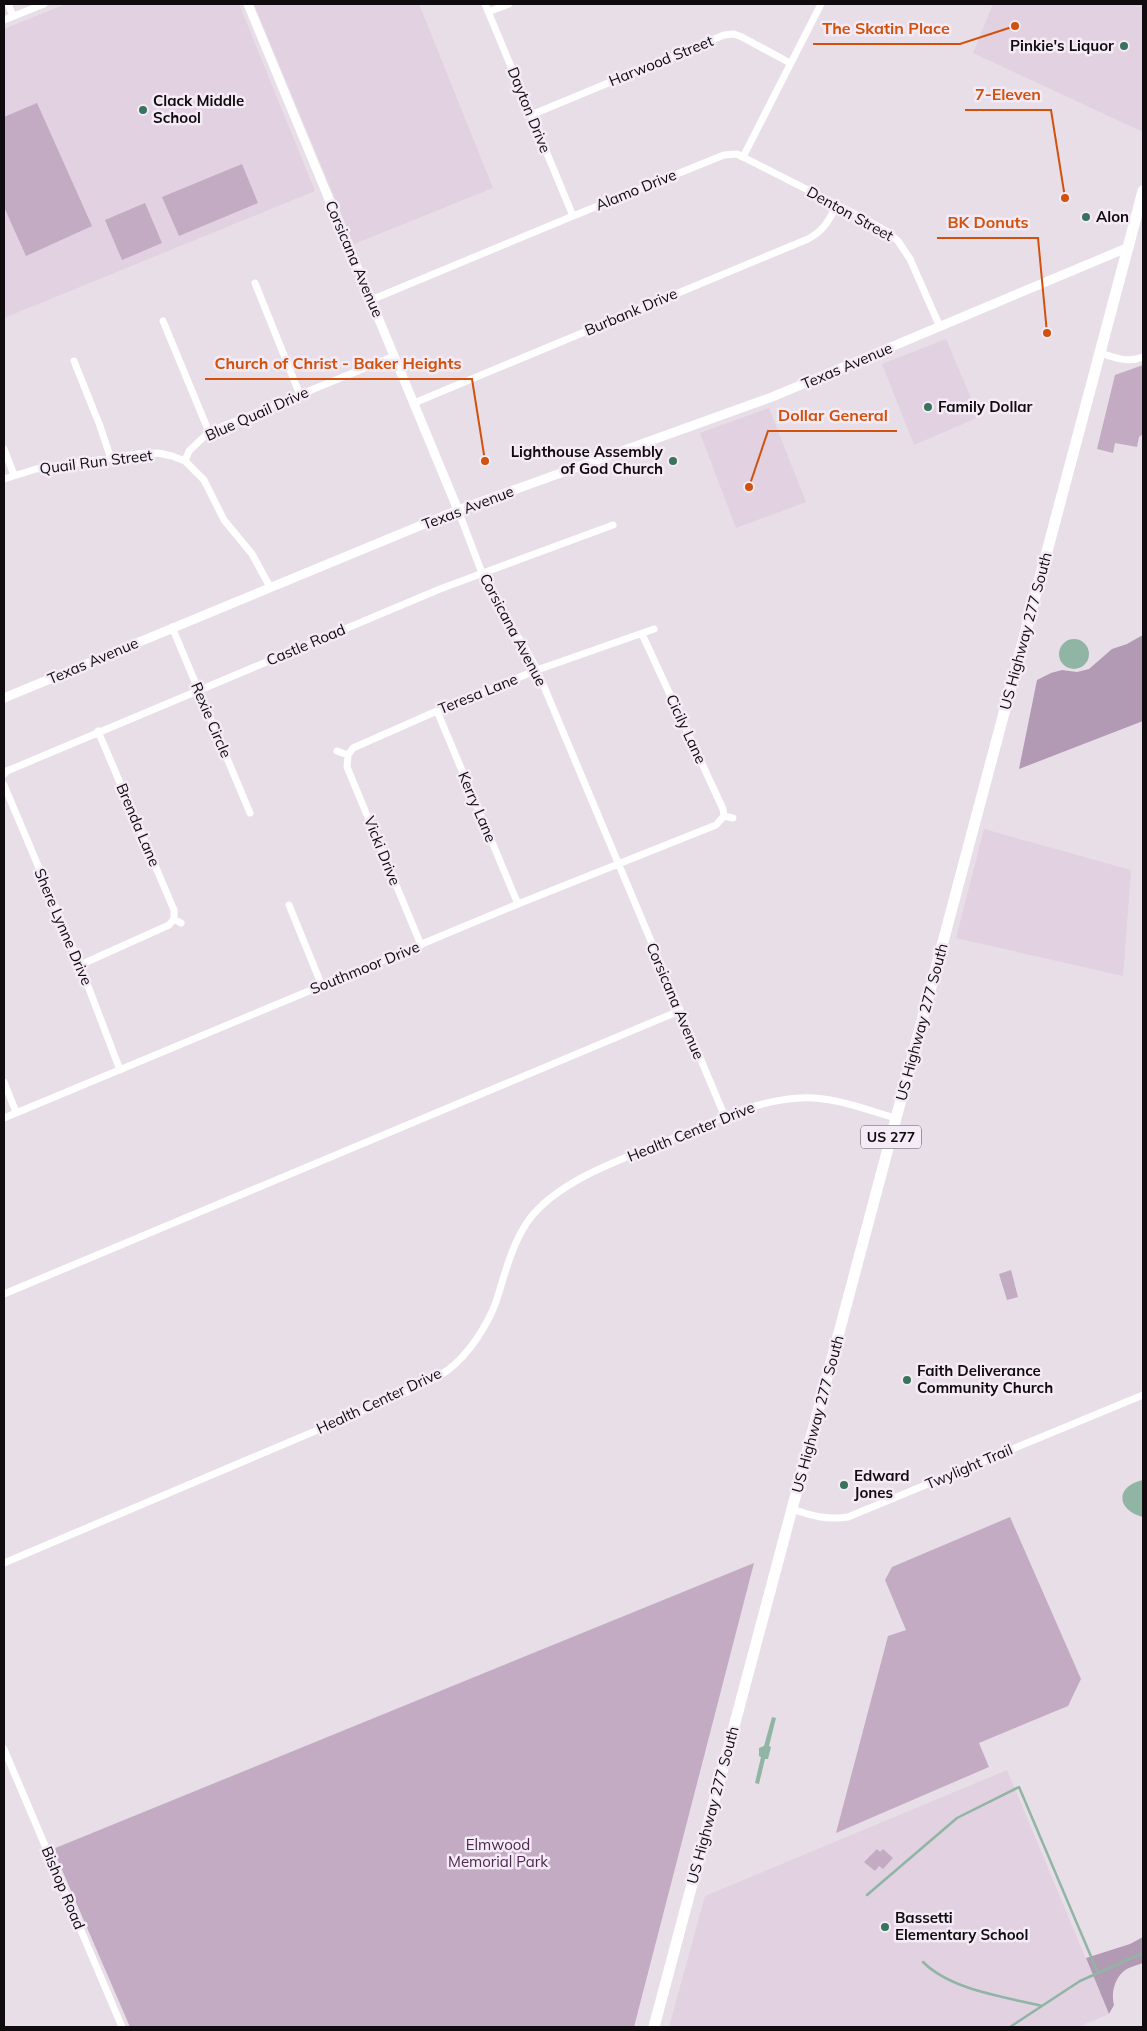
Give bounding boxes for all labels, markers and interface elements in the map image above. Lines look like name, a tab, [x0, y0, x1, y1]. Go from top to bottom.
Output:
callout: The Skatin Place	[813, 13, 960, 44]
text: The Skatin Place	[822, 18, 950, 38]
street label: Harwood Street	[606, 31, 716, 90]
place label: Pinkie's Liquor	[1010, 36, 1114, 55]
marker: Pinkie's Liquor	[1118, 40, 1130, 52]
street label: Dayton Drive	[504, 64, 555, 156]
callout: 7-Eleven	[965, 79, 1051, 110]
text: 7-Eleven	[975, 84, 1041, 104]
place label: Clack Middle School	[153, 91, 244, 127]
marker: Clack Middle School	[137, 104, 149, 116]
street label: Alamo Drive	[593, 165, 679, 214]
street label: Denton Street	[804, 182, 897, 245]
street label: Corsicana Avenue	[321, 198, 388, 320]
callout: BK Donuts	[937, 207, 1038, 238]
place label: Alon	[1096, 207, 1129, 226]
marker: Alon	[1080, 211, 1092, 223]
text: BK Donuts	[947, 212, 1029, 232]
street label: Burbank Drive	[582, 283, 680, 340]
street label: Texas Avenue	[799, 338, 895, 393]
callout: Church of Christ - Baker Heights	[205, 348, 472, 379]
text: Church of Christ - Baker Heights	[215, 353, 462, 373]
street label: Blue Quail Drive	[202, 382, 311, 445]
place label: Family Dollar	[938, 397, 1033, 416]
callout: Dollar General	[768, 400, 897, 431]
marker: Family Dollar	[922, 401, 934, 413]
text: Dollar General	[778, 405, 888, 425]
place label: Lighthouse Assembly of God Church	[511, 442, 664, 478]
street label: Quail Run Street	[38, 445, 153, 478]
marker: Lighthouse Assembly of God Church	[667, 455, 679, 467]
street label: Texas Avenue	[419, 481, 516, 534]
street label: US Highway 277 South	[995, 550, 1056, 712]
street label: Corsicana Avenue	[476, 570, 551, 689]
street label: Castle Road	[263, 619, 348, 670]
street label: Texas Avenue	[45, 633, 141, 688]
street label: Teresa Lane	[435, 669, 520, 718]
street label: Rexie Circle	[187, 679, 236, 760]
street label: Cicily Lane	[662, 691, 711, 767]
street label: Kerry Lane	[454, 769, 501, 845]
street label: Brenda Lane	[112, 780, 165, 869]
street label: Vicki Drive	[360, 813, 405, 888]
street label: Shere Lynne Drive	[30, 866, 97, 988]
street label: Southmoor Drive	[307, 937, 422, 998]
street label: Corsicana Avenue	[642, 940, 709, 1062]
street label: US Highway 277 South	[891, 941, 952, 1103]
street label: Health Center Drive	[624, 1097, 757, 1166]
road number: US 277	[861, 1126, 921, 1148]
street label: US Highway 277 South	[787, 1333, 848, 1495]
place label: Faith Deliverance Community Church	[917, 1361, 1053, 1397]
street label: Health Center Drive	[313, 1363, 444, 1438]
marker: Faith Deliverance Community Church	[901, 1374, 913, 1386]
street label: Twylight Trail	[922, 1440, 1015, 1493]
place label: Edward Jones	[854, 1466, 910, 1502]
marker: Edward Jones	[838, 1479, 850, 1491]
street label: US Highway 277 South	[682, 1724, 743, 1886]
park label: Elmwood Memorial Park	[448, 1835, 548, 1871]
street label: Bishop Road	[37, 1843, 89, 1932]
place label: Bassetti Elementary School	[895, 1908, 1028, 1944]
marker: Bassetti Elementary School	[879, 1921, 891, 1933]

